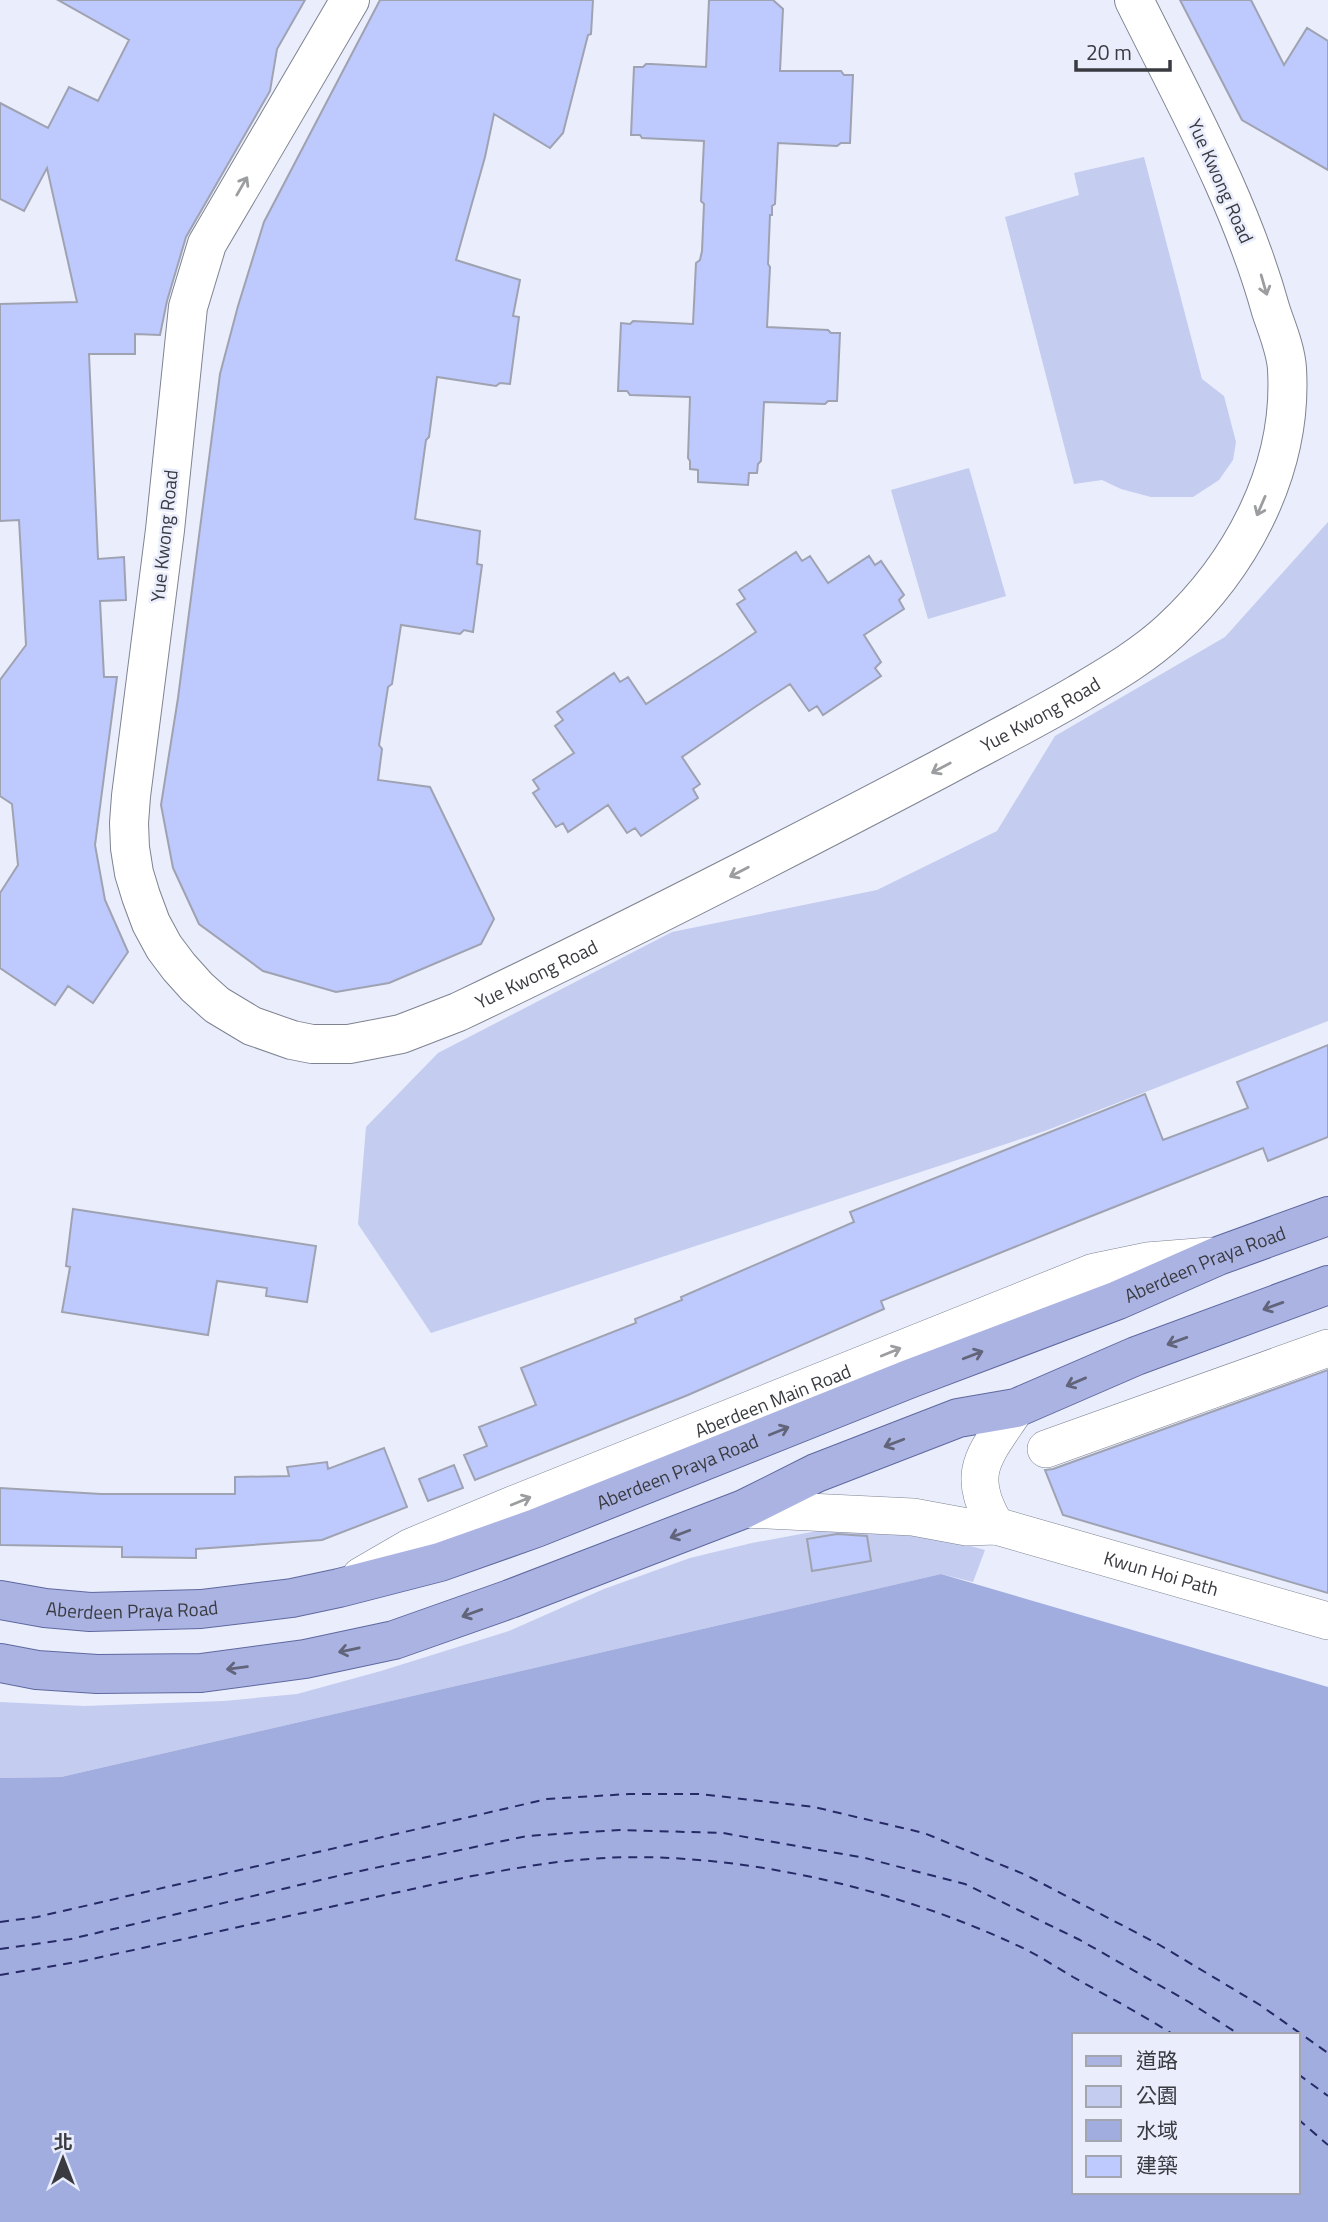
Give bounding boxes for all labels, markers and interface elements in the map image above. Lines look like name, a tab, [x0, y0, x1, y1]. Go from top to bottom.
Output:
scale bar	[1076, 28, 1170, 72]
text: 20 m	[1086, 36, 1132, 68]
street label: Yue Kwong Road	[1181, 114, 1262, 247]
one-way arrow	[235, 176, 249, 196]
one-way arrow	[1258, 273, 1271, 295]
street label: Yue Kwong Road	[142, 468, 185, 604]
one-way arrow	[1254, 494, 1267, 516]
street label: Yue Kwong Road	[975, 669, 1106, 759]
one-way arrow	[931, 761, 952, 775]
one-way arrow	[729, 866, 750, 880]
street label: Yue Kwong Road	[470, 932, 602, 1016]
street label: Aberdeen Praya Road	[1119, 1218, 1289, 1310]
one-way arrow	[1262, 1301, 1284, 1313]
one-way arrow	[1166, 1336, 1188, 1348]
one-way arrow	[880, 1345, 902, 1358]
one-way arrow	[961, 1348, 983, 1360]
street label: Aberdeen Main Road	[690, 1356, 855, 1445]
one-way arrow	[1066, 1376, 1087, 1389]
one-way arrow	[767, 1424, 789, 1437]
street label: Aberdeen Praya Road	[592, 1426, 762, 1516]
one-way arrow	[884, 1437, 906, 1450]
one-way arrow	[510, 1494, 531, 1507]
one-way arrow	[670, 1529, 692, 1541]
street label: Kwun Hoi Path	[1101, 1543, 1222, 1603]
street label: Aberdeen Praya Road	[45, 1592, 220, 1626]
one-way arrow	[462, 1608, 484, 1620]
one-way arrow	[338, 1643, 361, 1657]
one-way arrow	[227, 1661, 249, 1674]
legend	[1072, 2033, 1300, 2194]
text: 道路	[1136, 2044, 1178, 2076]
text: 公園	[1136, 2079, 1178, 2111]
text: 水域	[1136, 2114, 1178, 2146]
north arrow	[28, 2124, 98, 2194]
text: 北	[53, 2127, 73, 2156]
text: 建築	[1136, 2149, 1178, 2181]

